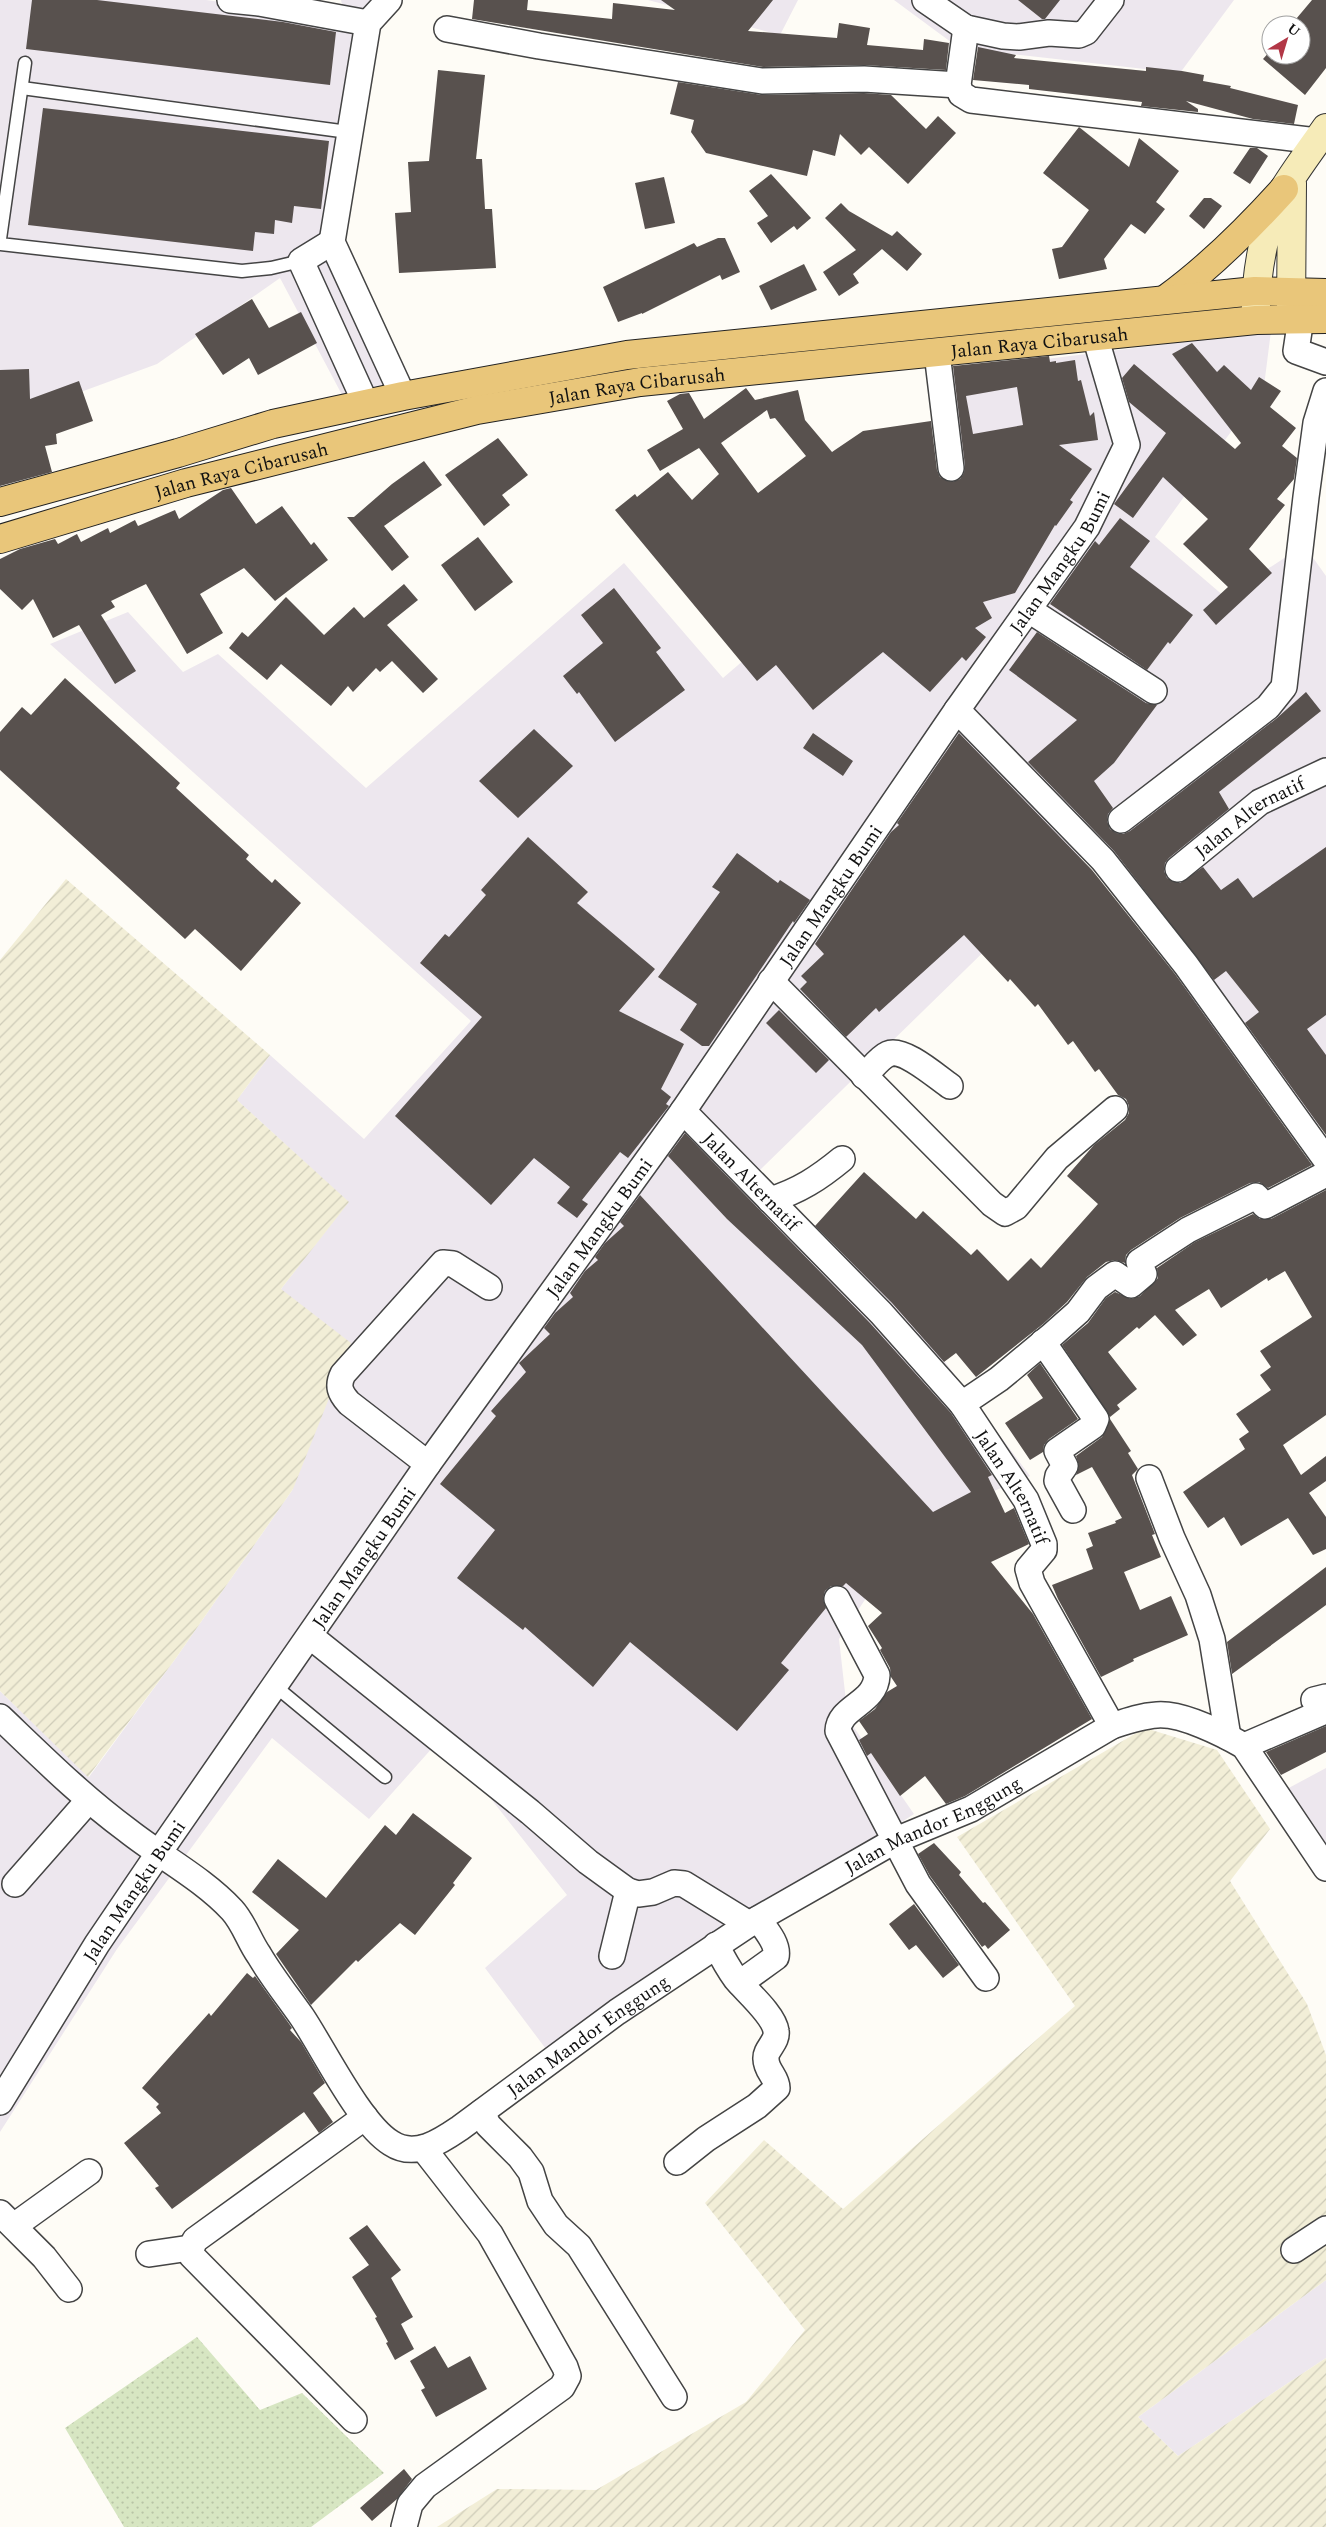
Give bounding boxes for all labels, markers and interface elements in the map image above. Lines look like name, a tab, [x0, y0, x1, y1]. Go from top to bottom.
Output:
north arrow	[1261, 15, 1311, 65]
text: U	[1283, 18, 1305, 42]
street label: Jalan Raya Cibarusah	[949, 320, 1130, 367]
street label: Jalan Raya Cibarusah	[546, 360, 727, 413]
street label: Jalan Raya Cibarusah	[151, 435, 331, 508]
street label: Jalan Mangku Bumi	[1003, 486, 1119, 640]
street label: Jalan Alternatif	[1189, 769, 1311, 866]
street label: Jalan Mangku Bumi	[773, 819, 891, 973]
street label: Jalan Alternatif	[695, 1126, 807, 1239]
street label: Jalan Mangku Bumi	[539, 1152, 660, 1305]
street label: Jalan Alternatif	[967, 1424, 1056, 1551]
street label: Jalan Mangku Bumi	[305, 1481, 424, 1635]
street label: Jalan Mandor Enggung	[840, 1770, 1027, 1882]
street label: Jalan Mangku Bumi	[76, 1814, 193, 1968]
street label: Jalan Mandor Enggung	[501, 1968, 676, 2105]

